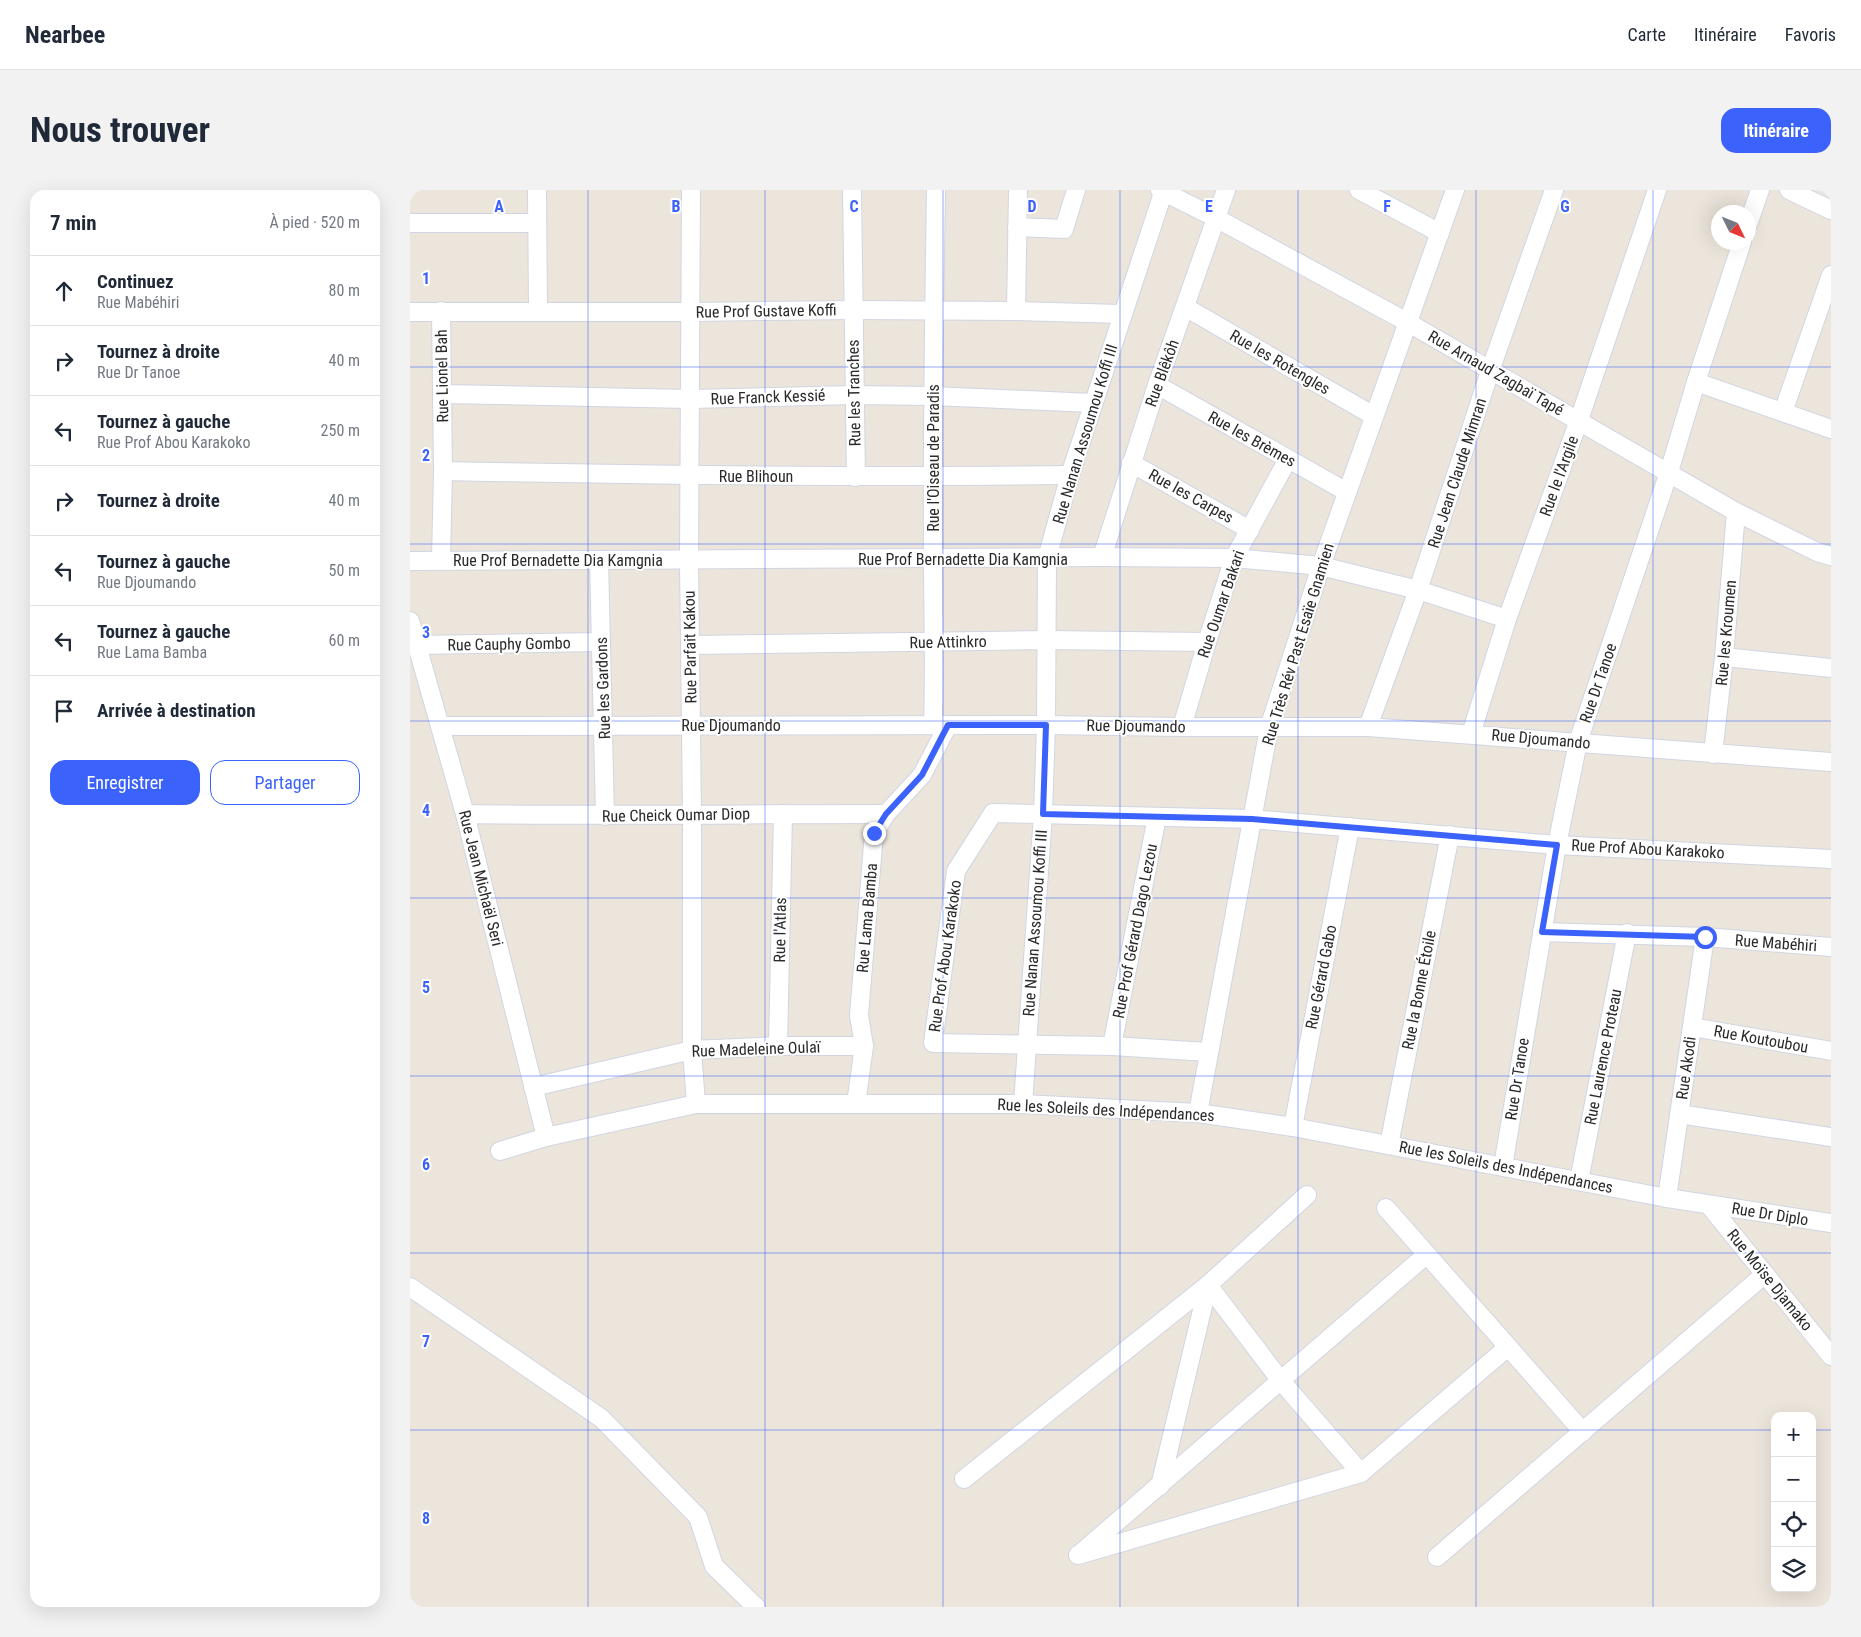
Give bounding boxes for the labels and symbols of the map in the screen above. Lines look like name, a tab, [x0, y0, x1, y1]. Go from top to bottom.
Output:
text: A	[494, 197, 504, 216]
text: B	[672, 197, 681, 216]
text: C	[849, 197, 859, 216]
text: D	[1027, 197, 1037, 216]
text: E	[1205, 197, 1213, 216]
text: F	[1383, 197, 1391, 216]
text: G	[1560, 197, 1570, 216]
north arrow	[1711, 205, 1756, 250]
text: 1	[422, 269, 430, 288]
street label: Rue Prof Gustave Koffi	[695, 300, 837, 322]
street label: Rue les Rotengles	[1227, 326, 1333, 398]
street label: Rue Arnaud Zagbaï Tapé	[1425, 326, 1567, 420]
street label: Rue Lionel Bah	[432, 329, 452, 423]
street label: Rue Blêkôh	[1141, 337, 1183, 409]
street label: Rue les Tranches	[844, 339, 864, 447]
street label: Rue Nanan Assoumou Koffi III	[1049, 342, 1121, 526]
street label: Rue l'Oiseau de Paradis	[924, 384, 943, 532]
street label: Rue Franck Kessié	[710, 386, 826, 408]
street label: Rue Jean Claude Mimran	[1424, 396, 1490, 550]
street label: Rue les Brèmes	[1205, 407, 1299, 471]
street label: Rue le l'Argile	[1536, 433, 1582, 519]
text: 2	[422, 446, 430, 465]
street label: Rue les Carpes	[1145, 465, 1237, 527]
street label: Rue Blihoun	[719, 467, 793, 486]
street label: Rue Très Rév Past Esaïe Gnamien	[1258, 541, 1338, 747]
street label: Rue Oumar Bakari	[1194, 548, 1248, 660]
street label: Rue Prof Bernadette Dia Kamgnia	[858, 550, 1068, 569]
street label: Rue Prof Bernadette Dia Kamgnia	[453, 551, 663, 570]
street label: Rue les Kroumen	[1712, 579, 1740, 687]
street label: Rue Parfait Kakou	[680, 590, 700, 704]
text: 3	[422, 623, 430, 642]
street label: Rue Attinkro	[909, 632, 987, 652]
street label: Rue Cauphy Gombo	[447, 633, 571, 655]
street label: Rue les Gardons	[592, 636, 614, 740]
street label: Rue Dr Tanoe	[1575, 641, 1621, 725]
street label: Rue Djoumando	[681, 716, 781, 735]
street label: Rue Djoumando	[1086, 716, 1186, 736]
street label: Rue Djoumando	[1491, 725, 1591, 753]
text: 4	[422, 801, 430, 820]
street label: Rue Cheick Oumar Diop	[602, 804, 750, 826]
street label: Rue Jean Michaël Seri	[455, 808, 507, 948]
route end	[863, 822, 886, 845]
street label: Rue Nanan Assoumou Koffi III	[1019, 829, 1051, 1017]
street label: Rue Prof Abou Karakoko	[1571, 835, 1725, 863]
street label: Rue Prof Gérard Dago Lezou	[1109, 842, 1161, 1020]
street label: Rue Lama Bamba	[853, 862, 881, 974]
street label: Rue Prof Abou Karakoko	[925, 879, 965, 1033]
street label: Rue l'Atlas	[770, 897, 790, 963]
street label: Rue Gérard Gabo	[1302, 923, 1340, 1031]
route start	[1694, 926, 1717, 949]
street label: Rue la Bonne Étoile	[1398, 929, 1440, 1051]
street label: Rue Mabéhiri	[1734, 931, 1818, 955]
text: 5	[422, 978, 430, 997]
street label: Rue Laurence Proteau	[1580, 987, 1626, 1127]
street label: Rue Koutoubou	[1712, 1021, 1810, 1057]
street label: Rue Akodi	[1672, 1035, 1700, 1101]
street label: Rue Dr Tanoe	[1501, 1036, 1533, 1122]
street label: Rue Madeleine Oulaï	[691, 1037, 822, 1061]
street label: Rue les Soleils des Indépendances	[997, 1095, 1215, 1125]
street label: Rue les Soleils des Indépendances	[1397, 1137, 1615, 1197]
text: 6	[422, 1155, 430, 1174]
street label: Rue Dr Diplo	[1730, 1199, 1810, 1229]
street label: Rue Moïse Djamako	[1723, 1225, 1817, 1335]
text: 7	[422, 1332, 430, 1351]
text: 8	[422, 1509, 430, 1528]

